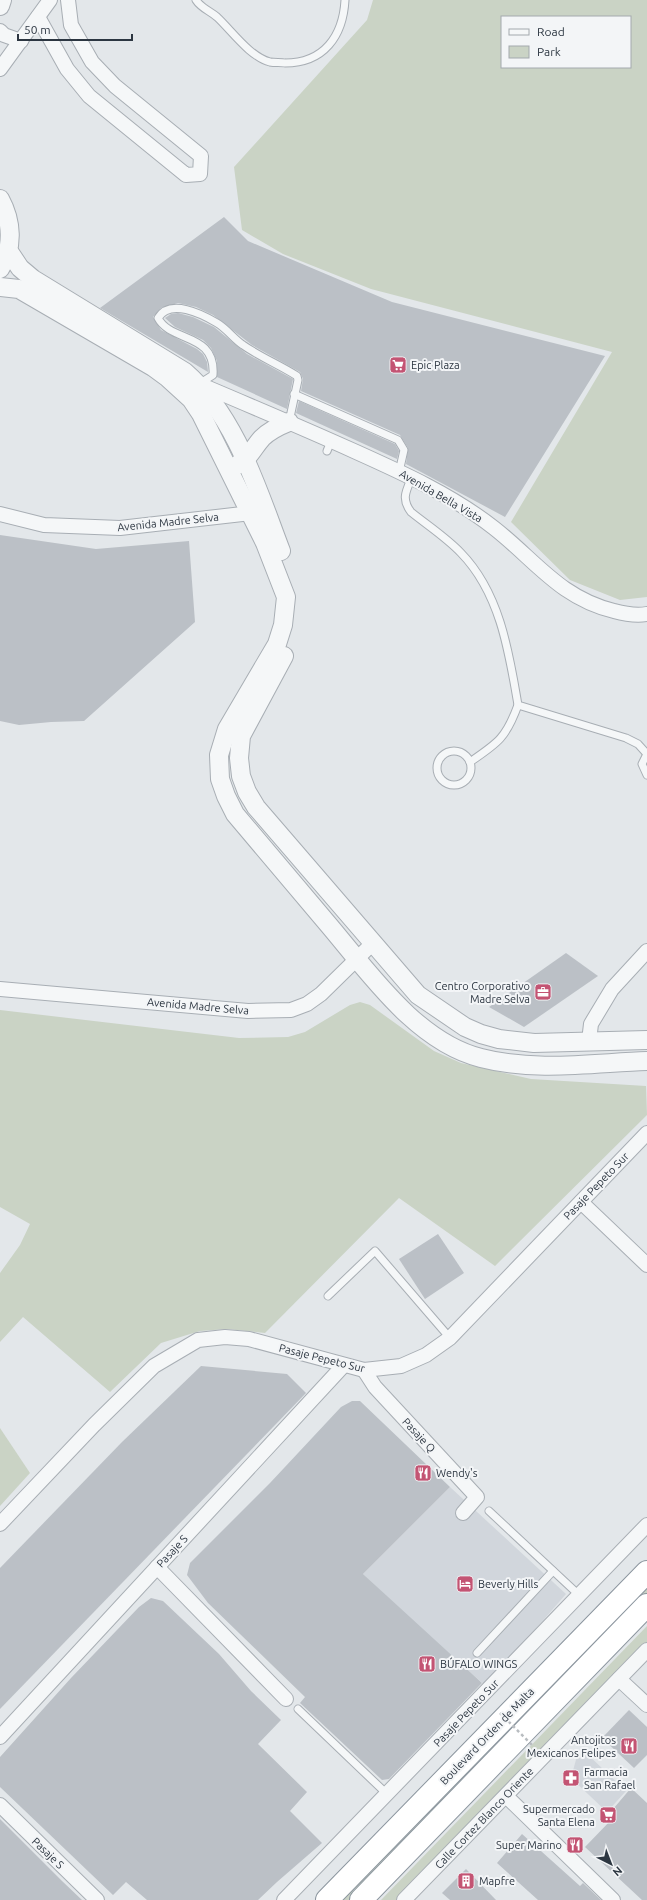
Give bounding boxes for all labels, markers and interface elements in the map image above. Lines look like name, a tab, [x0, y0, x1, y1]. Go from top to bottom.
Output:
scale bar	[18, 16, 132, 42]
legend	[501, 16, 631, 68]
text: 50 m	[24, 23, 51, 36]
text: Road	[537, 25, 565, 38]
text: Park	[537, 45, 561, 58]
supermarket icon: Epic Plaza	[388, 355, 408, 375]
place label: Epic Plaza	[411, 359, 460, 371]
street label: Avenida Bella Vista	[397, 467, 485, 525]
street label: Avenida Madre Selva	[117, 511, 219, 533]
place label: Centro Corporativo Madre Selva	[435, 980, 530, 1005]
office icon: Centro Corporativo Madre Selva	[533, 982, 553, 1002]
street label: Avenida Madre Selva	[147, 996, 249, 1016]
street label: Pasaje Pepeto Sur	[561, 1150, 632, 1222]
street label: Pasaje Pepeto Sur	[278, 1342, 367, 1375]
street label: Pasaje Q	[400, 1415, 438, 1455]
restaurant icon: Wendy's	[413, 1463, 433, 1483]
place label: Wendy's	[436, 1467, 478, 1479]
street label: Pasaje S	[154, 1532, 190, 1570]
hotel icon: Beverly Hills	[455, 1574, 475, 1594]
place label: Beverly Hills	[478, 1578, 538, 1590]
restaurant icon: BÚFALO WINGS	[417, 1654, 437, 1674]
place label: BÚFALO WINGS	[440, 1657, 517, 1670]
street label: Pasaje Pepeto Sur	[431, 1677, 502, 1749]
street label: Boulevard Orden de Malta	[438, 1685, 536, 1787]
place label: Antojitos Mexicanos Felipes	[527, 1734, 616, 1759]
restaurant icon: Antojitos Mexicanos Felipes	[619, 1736, 639, 1756]
street label: Calle Cortez Blanco Oriente	[432, 1765, 536, 1871]
place label: Farmacia San Rafael	[584, 1766, 636, 1791]
pharmacy icon: Farmacia San Rafael	[561, 1768, 581, 1788]
place label: Supermercado Santa Elena	[523, 1803, 595, 1828]
supermarket icon: Supermercado Santa Elena	[598, 1805, 618, 1825]
street label: Pasaje S	[30, 1835, 67, 1871]
restaurant icon: Super Marino	[565, 1835, 585, 1855]
place label: Super Marino	[496, 1839, 562, 1851]
north arrow	[591, 1844, 631, 1884]
text: N	[611, 1864, 625, 1879]
building icon: Mapfre	[456, 1871, 476, 1891]
place label: Mapfre	[479, 1875, 515, 1887]

